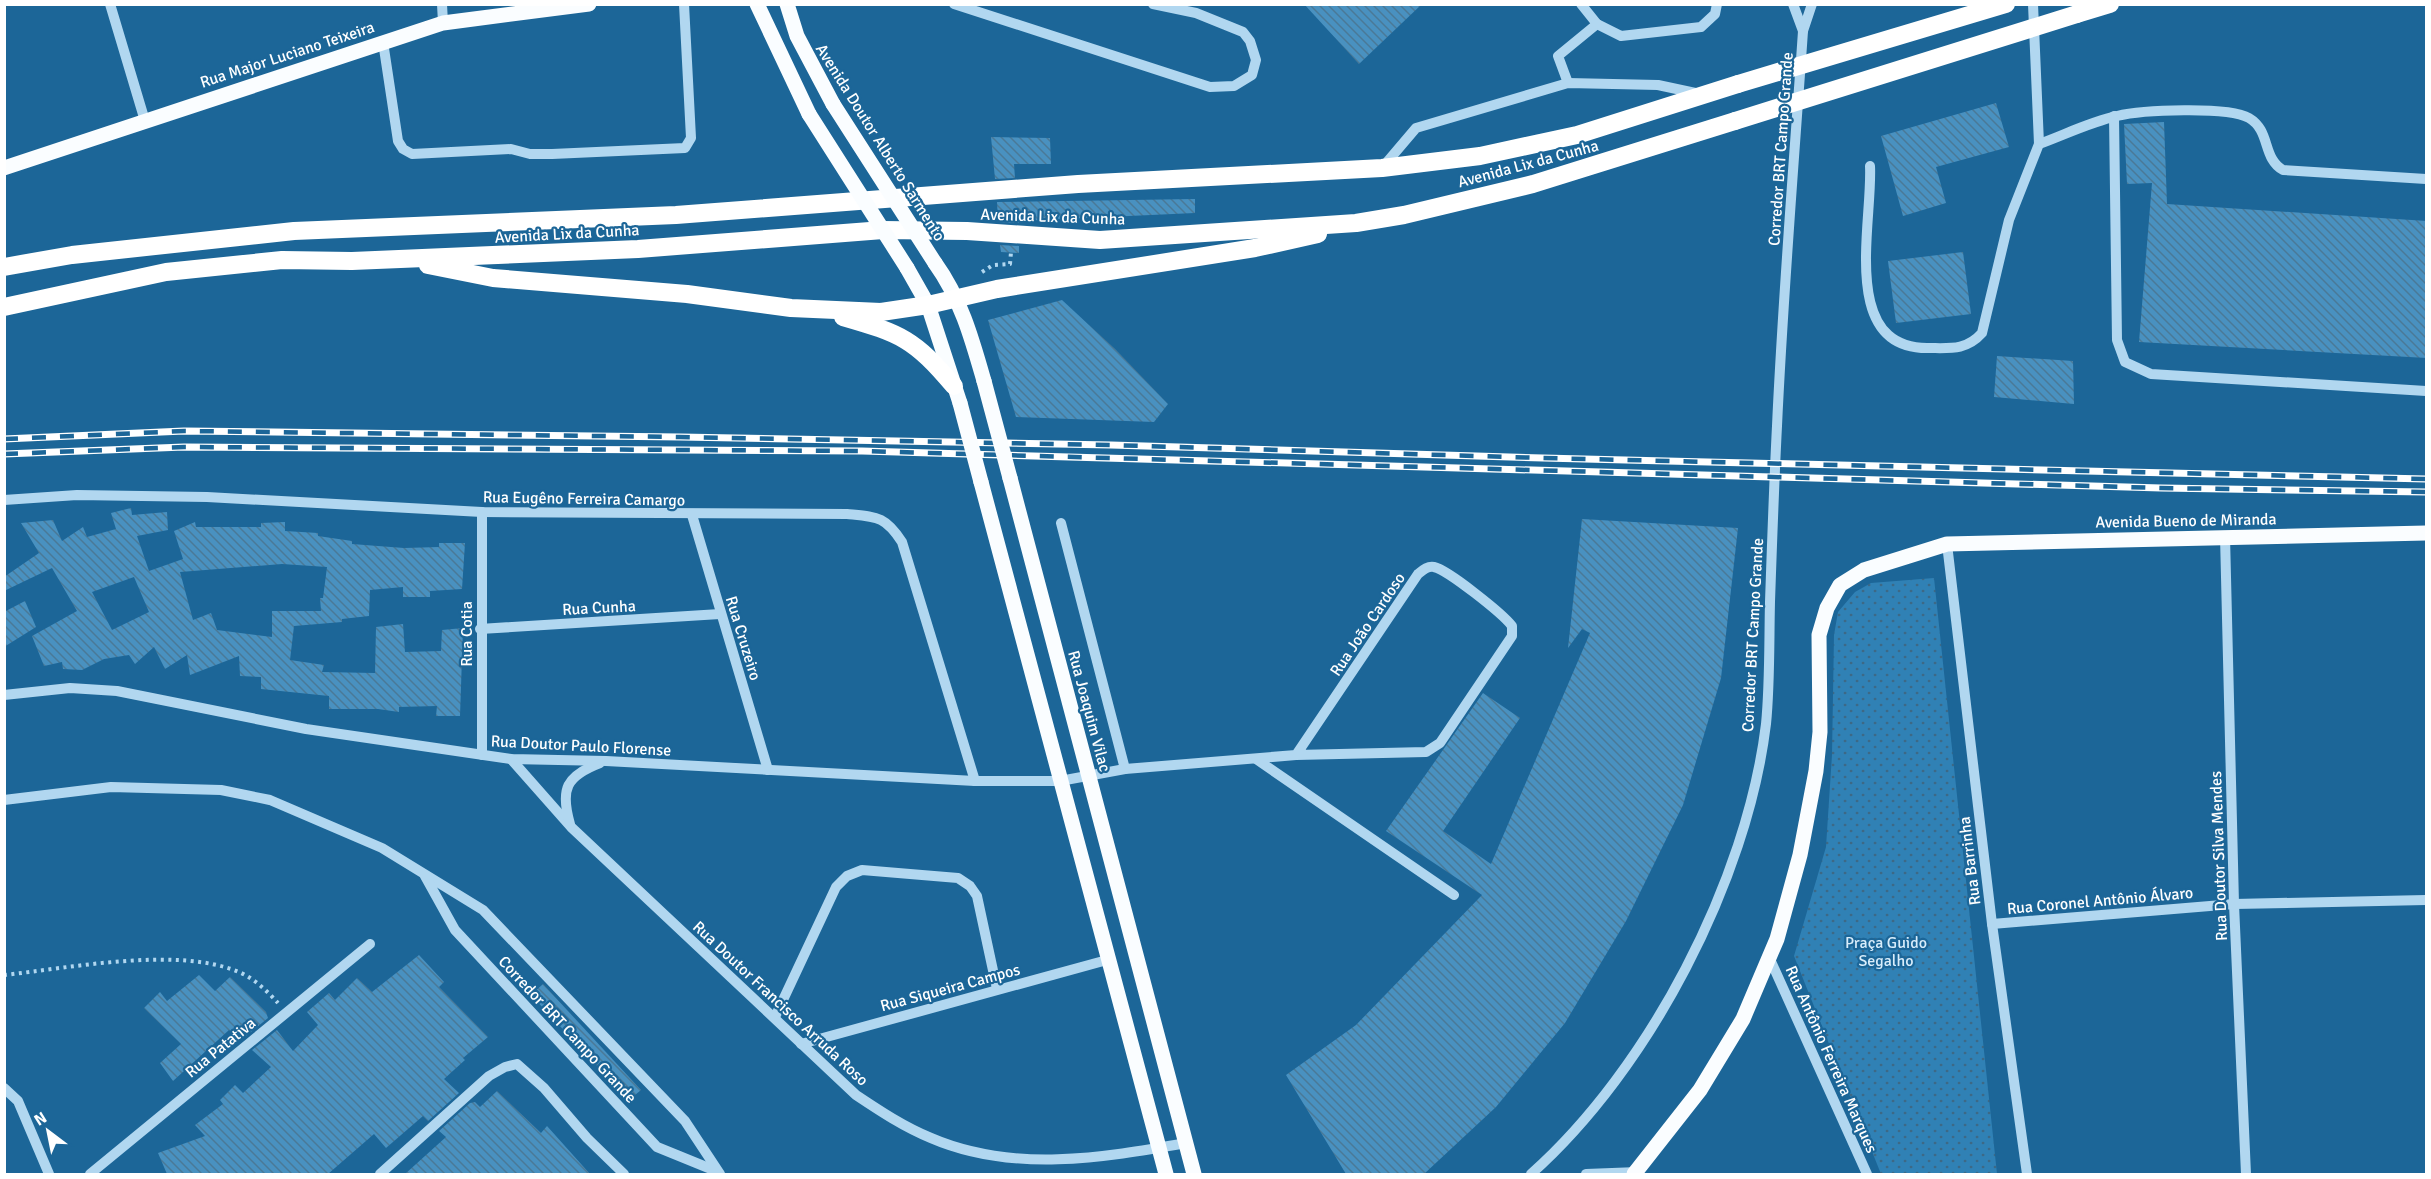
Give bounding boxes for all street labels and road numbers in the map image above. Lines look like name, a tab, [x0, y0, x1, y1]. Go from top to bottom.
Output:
street label: Rua Major Luciano Teixeira	[198, 17, 377, 93]
street label: Avenida Doutor Alberto Sarmento	[811, 40, 949, 245]
street label: Corredor BRT Campo Grande	[1764, 52, 1798, 247]
street label: Avenida Lix da Cunha	[1456, 136, 1601, 192]
street label: Avenida Lix da Cunha	[980, 204, 1126, 230]
street label: Avenida Lix da Cunha	[494, 220, 640, 248]
street label: Rua Eugêno Ferreira Camargo	[483, 487, 685, 511]
street label: Avenida Bueno de Miranda	[2095, 509, 2277, 533]
street label: Corredor BRT Campo Grande	[1738, 538, 1768, 733]
street label: Rua João Cardoso	[1326, 569, 1410, 680]
street label: Rua Cruzeiro	[721, 594, 765, 683]
street label: Rua Cunha	[562, 596, 636, 620]
street label: Rua Cotia	[457, 601, 477, 667]
street label: Rua Joaquim Vilac	[1063, 648, 1115, 774]
street label: Rua Doutor Paulo Florense	[490, 731, 672, 761]
street label: Rua Doutor Silva Mendes	[2206, 771, 2232, 941]
street label: Rua Barrinha	[1955, 815, 1985, 906]
street label: Rua Coronel Antônio Álvaro	[2006, 883, 2194, 919]
street label: Rua Doutor Francisco Arruda Roso	[688, 917, 872, 1090]
street label: Corredor BRT Campo Grande	[494, 952, 641, 1108]
street label: Rua Siqueira Campos	[878, 960, 1022, 1016]
street label: Rua Antônio Ferreira Marques	[1781, 963, 1881, 1156]
street label: Rua Patativa	[181, 1013, 260, 1082]

